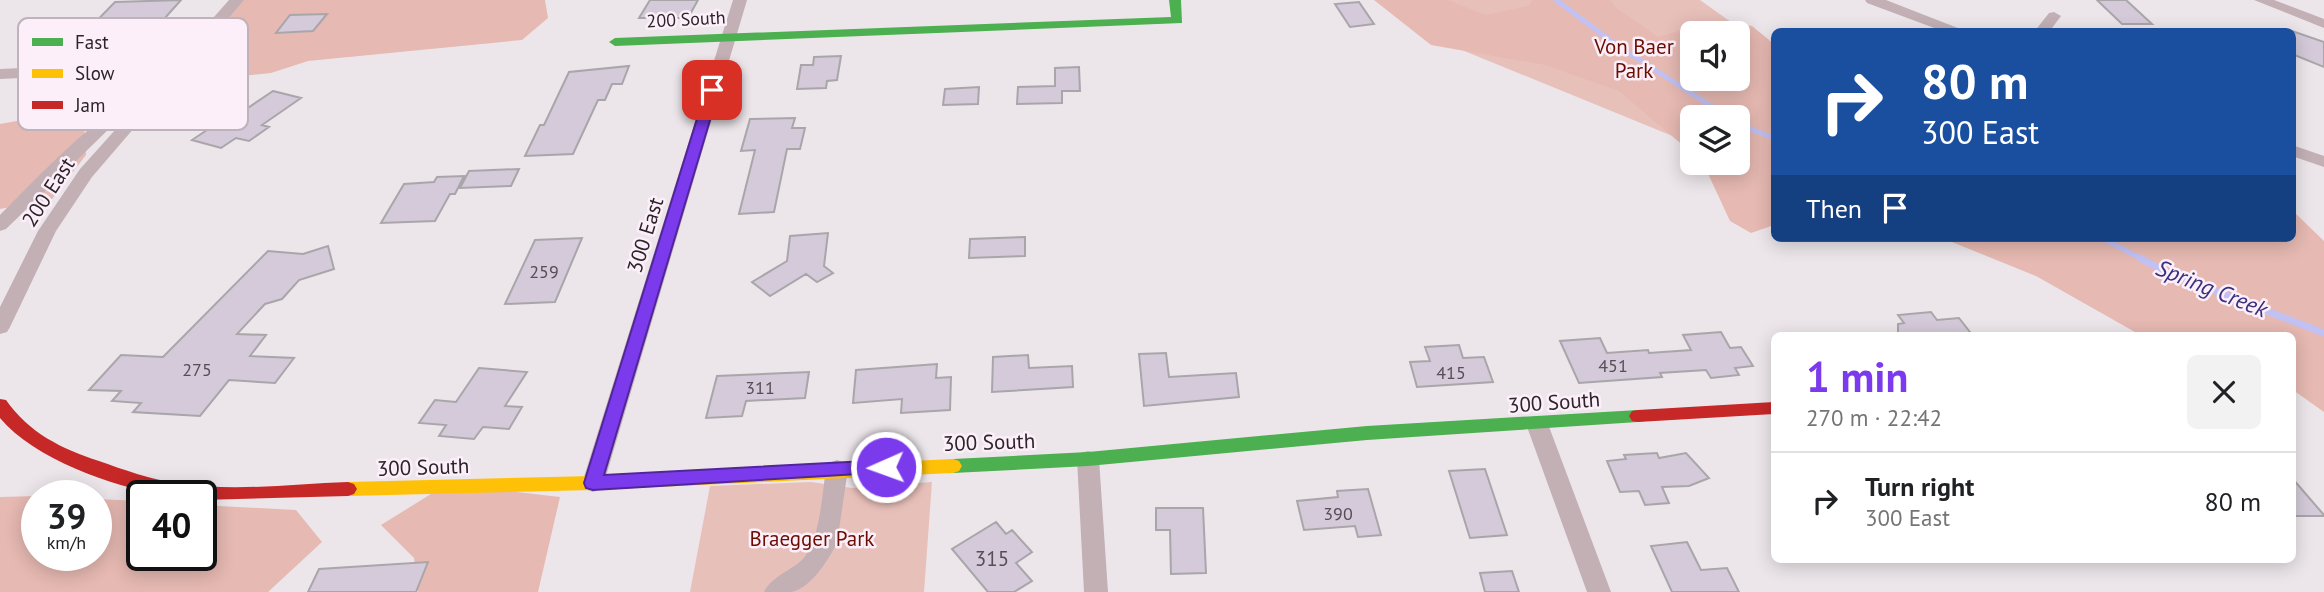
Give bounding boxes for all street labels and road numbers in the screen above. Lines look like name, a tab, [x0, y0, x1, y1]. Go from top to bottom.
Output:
street label: 200 South	[646, 5, 726, 33]
street label: 200 East	[16, 152, 80, 232]
street label: 300 East	[621, 194, 669, 276]
street label: 300 South	[1507, 385, 1601, 419]
street label: 300 South	[942, 427, 1036, 457]
street label: 300 South	[376, 452, 470, 482]

